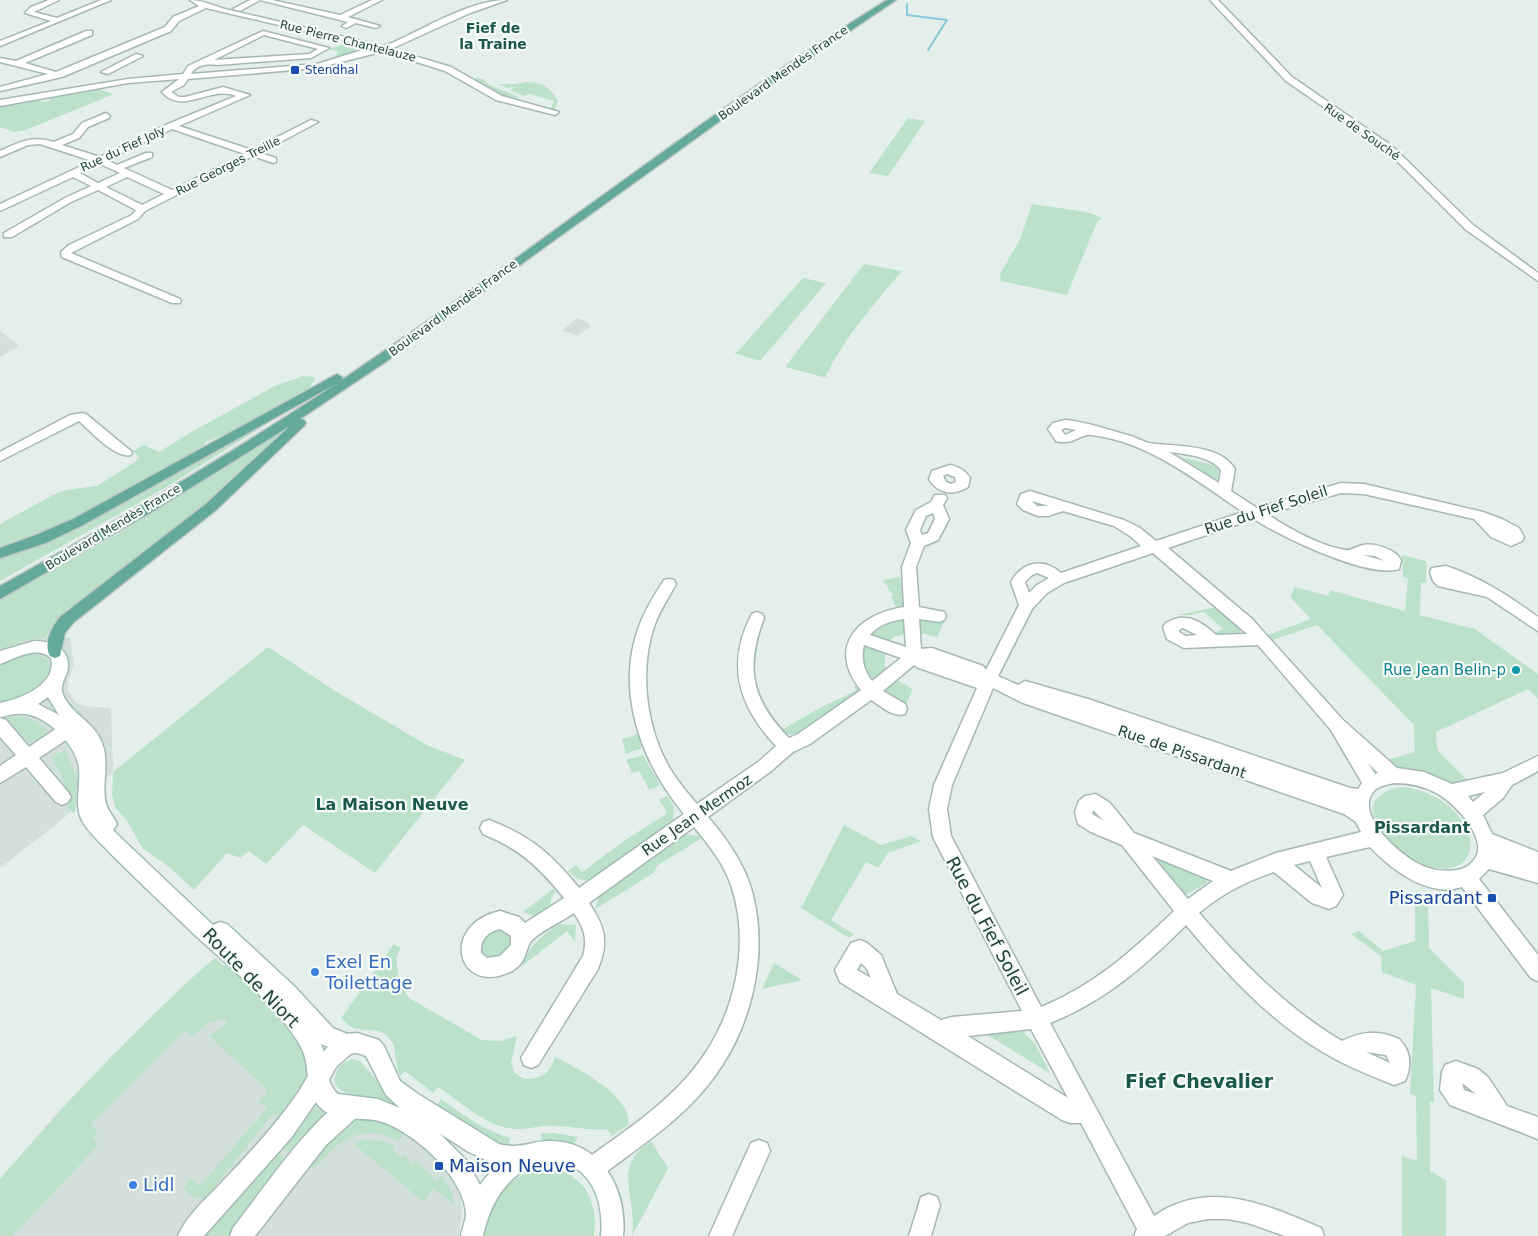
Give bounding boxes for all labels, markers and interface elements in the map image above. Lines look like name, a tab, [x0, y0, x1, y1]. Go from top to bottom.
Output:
street label: Rue Pierre Chantelauze	[278, 17, 418, 65]
district label: Fief de la Traine	[459, 20, 527, 52]
street label: Boulevard Mendès France	[716, 23, 850, 123]
place label: Stendhal	[305, 63, 358, 77]
marker: Stendhal	[289, 64, 301, 76]
street label: Rue de Souché	[1321, 101, 1403, 163]
street label: Rue du Fief Joly	[78, 123, 168, 175]
street label: Rue Georges Treille	[173, 134, 283, 198]
street label: Boulevard Mendès France	[386, 257, 520, 359]
street label: Boulevard Mendès France	[43, 481, 183, 573]
street label: Rue du Fief Soleil	[1202, 482, 1330, 538]
place label: Rue Jean Belin-p	[1383, 661, 1506, 679]
marker: Rue Jean Belin-p	[1510, 664, 1522, 676]
street label: Rue de Pissardant	[1115, 722, 1249, 782]
street label: Rue Jean Mermoz	[639, 770, 756, 860]
district label: La Maison Neuve	[315, 795, 469, 814]
district label: Pissardant	[1374, 818, 1470, 837]
street label: Rue du Fief Soleil	[942, 853, 1033, 999]
place label: Pissardant	[1389, 887, 1482, 908]
marker: Pissardant	[1486, 892, 1498, 904]
street label: Route de Niort	[199, 924, 304, 1032]
place label: Exel En Toilettage	[324, 951, 413, 993]
marker: Exel En Toilettage	[309, 966, 321, 978]
district label: Fief Chevalier	[1125, 1070, 1274, 1092]
place label: Maison Neuve	[449, 1155, 576, 1176]
marker: Maison Neuve	[433, 1160, 445, 1172]
place label: Lidl	[143, 1174, 174, 1195]
marker: Lidl	[127, 1179, 139, 1191]

